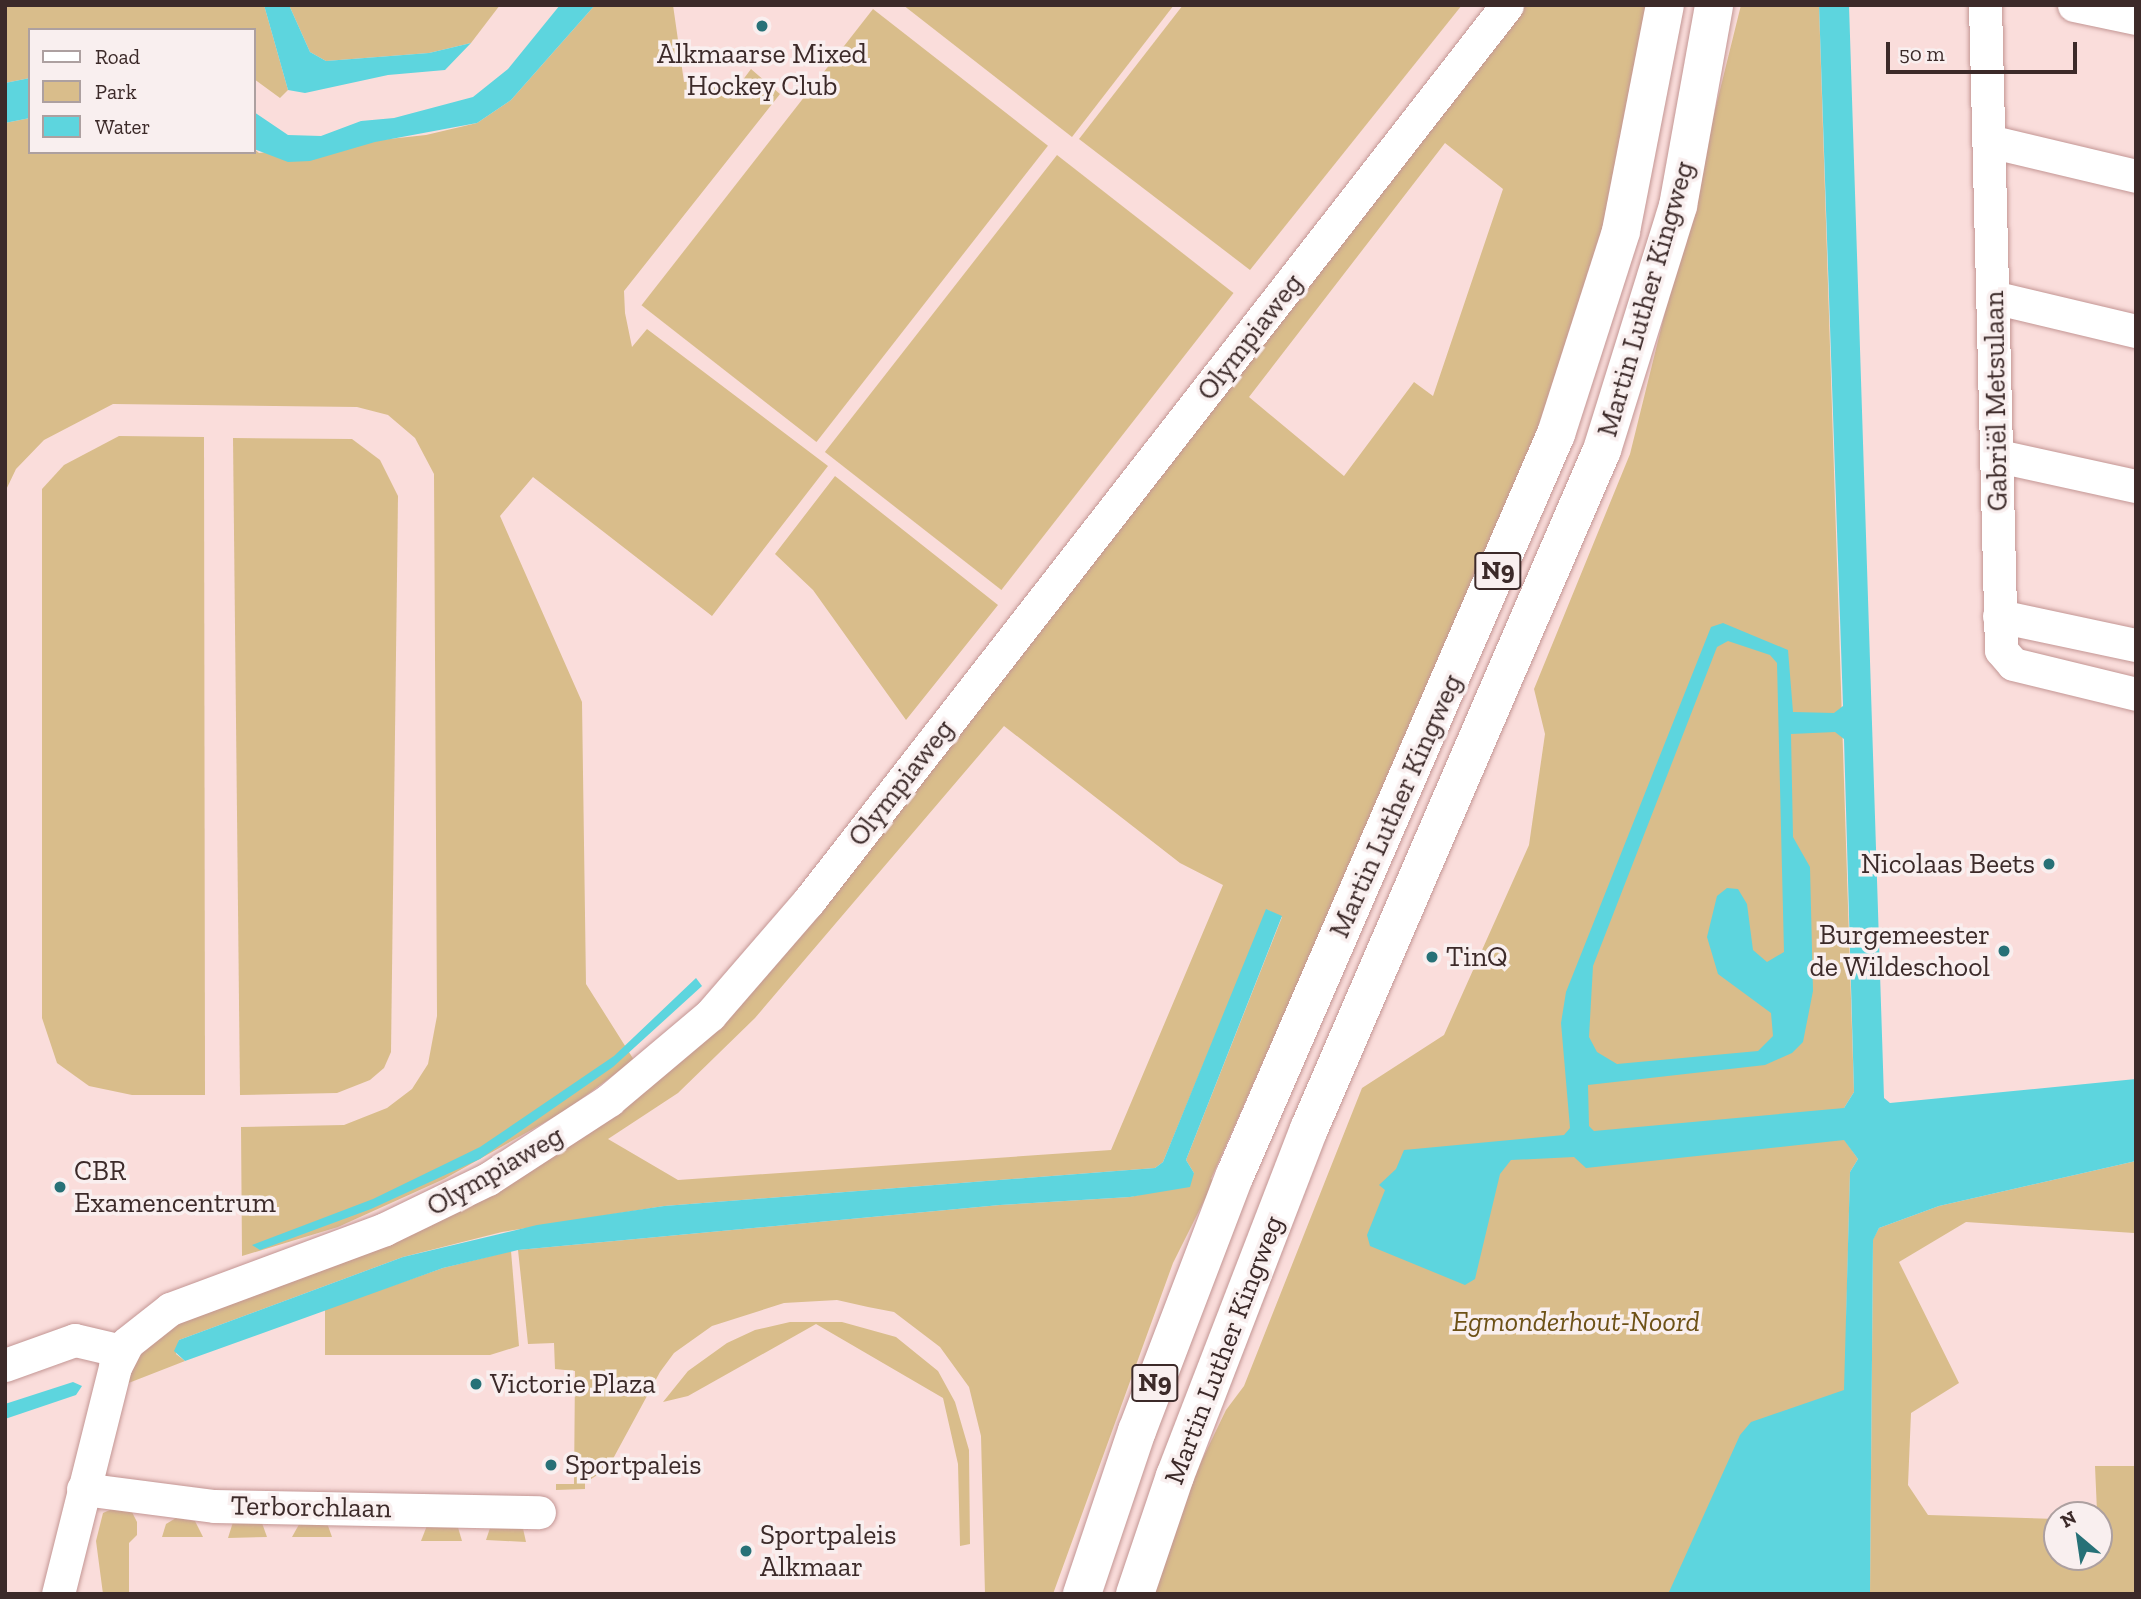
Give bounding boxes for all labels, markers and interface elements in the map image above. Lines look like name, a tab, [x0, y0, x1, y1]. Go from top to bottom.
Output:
marker: Alkmaarse Mixed Hockey Club	[754, 18, 770, 34]
legend	[28, 28, 256, 154]
scale bar	[1889, 28, 2080, 72]
place label: Alkmaarse Mixed Hockey Club	[657, 37, 867, 103]
text: 50 m	[1899, 41, 1945, 66]
text: Road	[95, 44, 140, 69]
text: Park	[95, 79, 137, 104]
text: Water	[95, 114, 150, 139]
street label: Martin Luther Kingweg	[1591, 157, 1701, 441]
street label: Olympiaweg	[1190, 267, 1310, 407]
street label: Gabriël Metsulaan	[1977, 290, 2015, 512]
road number: N9	[1474, 548, 1522, 594]
street label: Martin Luther Kingweg	[1323, 669, 1469, 943]
street label: Olympiaweg	[841, 713, 961, 853]
place label: Nicolaas Beets	[1861, 847, 2035, 881]
marker: Nicolaas Beets	[2041, 856, 2057, 872]
place label: Burgemeester de Wildeschool	[1809, 918, 1990, 984]
place label: TinQ	[1446, 940, 1507, 974]
marker: Burgemeester de Wildeschool	[1996, 943, 2012, 959]
marker: TinQ	[1424, 949, 1440, 965]
street label: Olympiaweg	[421, 1119, 569, 1223]
place label: CBR Examencentrum	[74, 1154, 276, 1220]
marker: CBR Examencentrum	[52, 1179, 68, 1195]
street label: Martin Luther Kingweg	[1157, 1211, 1291, 1489]
park label: Egmonderhout-Noord	[1452, 1305, 1700, 1339]
road number: N9	[1130, 1360, 1180, 1406]
place label: Victorie Plaza	[490, 1367, 656, 1401]
marker: Victorie Plaza	[468, 1376, 484, 1392]
place label: Sportpaleis	[565, 1448, 701, 1482]
marker: Sportpaleis	[543, 1457, 559, 1473]
street label: Terborchlaan	[230, 1489, 392, 1525]
north arrow	[2043, 1501, 2113, 1571]
text: N	[2057, 1505, 2080, 1533]
place label: Sportpaleis Alkmaar	[760, 1518, 896, 1584]
marker: Sportpaleis Alkmaar	[738, 1543, 754, 1559]

